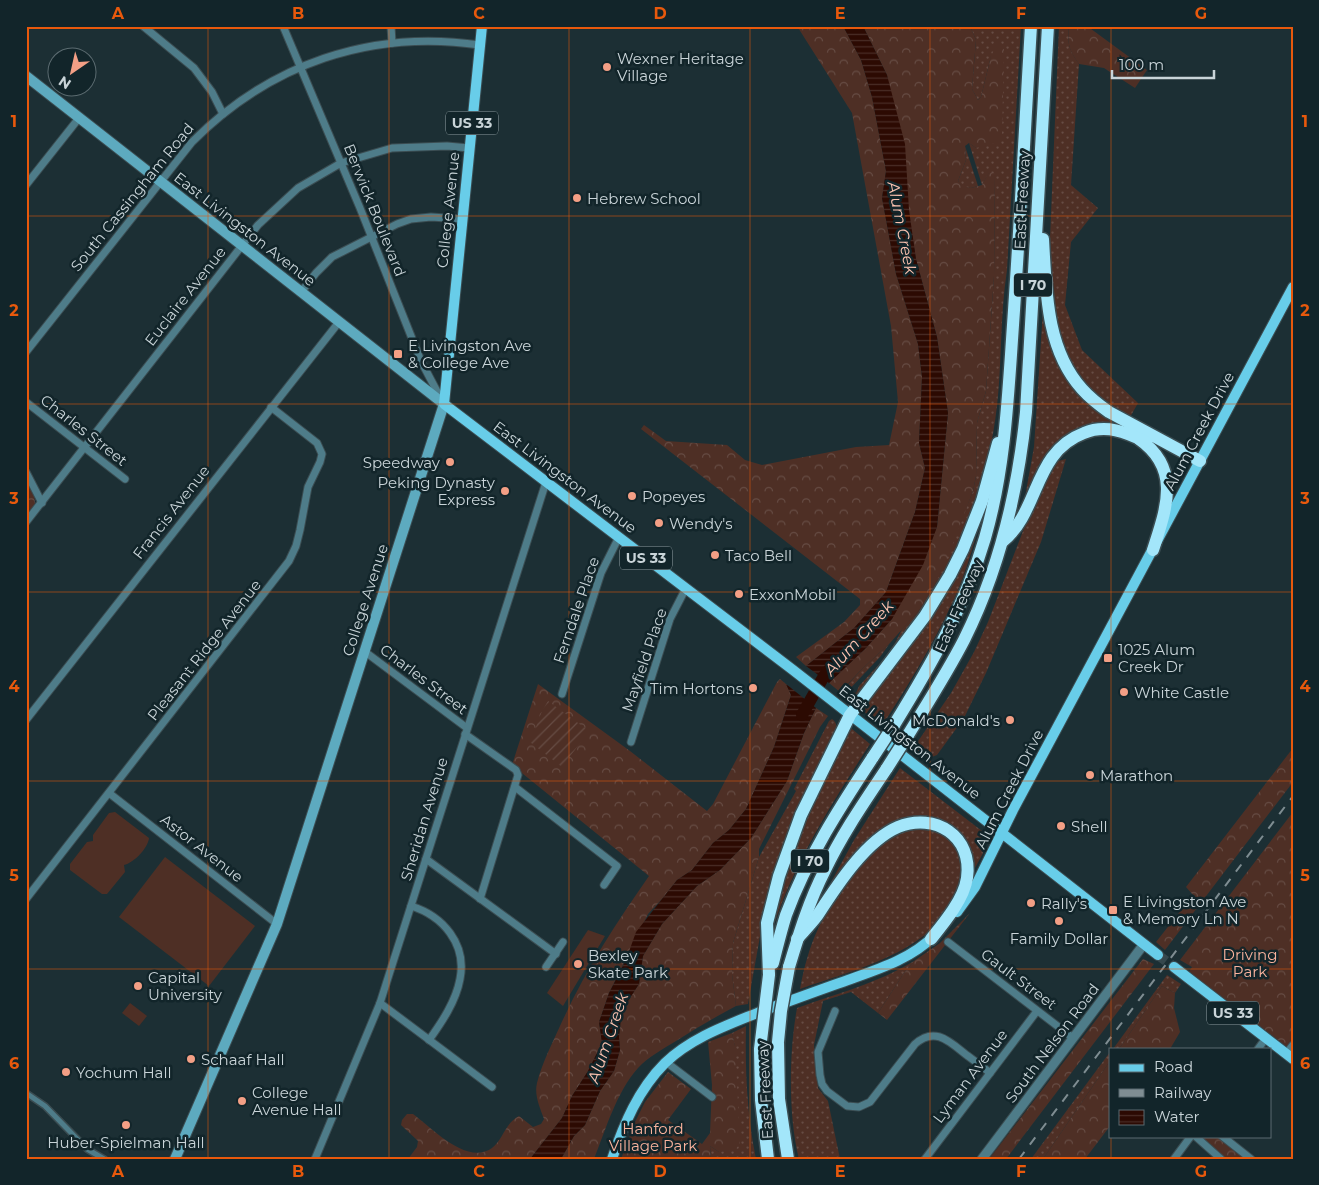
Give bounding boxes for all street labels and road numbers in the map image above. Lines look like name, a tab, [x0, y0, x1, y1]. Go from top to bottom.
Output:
road number: US 33	[446, 112, 498, 134]
street label: South Cassingham Road	[66, 119, 198, 275]
street label: Berwick Boulevard	[340, 141, 410, 279]
street label: East Freeway	[1010, 149, 1034, 250]
street label: College Avenue	[432, 151, 464, 269]
street label: East Livingston Avenue	[170, 168, 320, 290]
street label: Euclaire Avenue	[140, 243, 230, 349]
road number: I 70	[1014, 274, 1052, 296]
street label: Alum Creek Drive	[1160, 368, 1238, 494]
street label: Charles Street	[37, 390, 131, 470]
street label: East Livingston Avenue	[489, 417, 641, 537]
street label: Francis Avenue	[128, 461, 214, 563]
street label: College Avenue	[338, 542, 392, 658]
road number: US 33	[620, 546, 672, 570]
street label: Ferndale Place	[549, 554, 603, 666]
street label: East Freeway	[930, 556, 988, 655]
street label: Pleasant Ridge Avenue	[143, 576, 265, 724]
street label: Mayfield Place	[617, 606, 671, 714]
street label: Charles Street	[376, 640, 472, 718]
street label: East Livingston Avenue	[835, 681, 985, 803]
street label: Alum Creek Drive	[971, 726, 1047, 852]
street label: Sheridan Avenue	[396, 755, 452, 883]
street label: Astor Avenue	[157, 810, 247, 886]
road number: I 70	[791, 849, 829, 872]
street label: Gault Street	[977, 944, 1061, 1014]
street label: South Nelson Road	[1001, 980, 1103, 1106]
road number: US 33	[1207, 1001, 1259, 1024]
street label: Lyman Avenue	[929, 1025, 1011, 1127]
street label: East Freeway	[753, 1039, 777, 1140]

